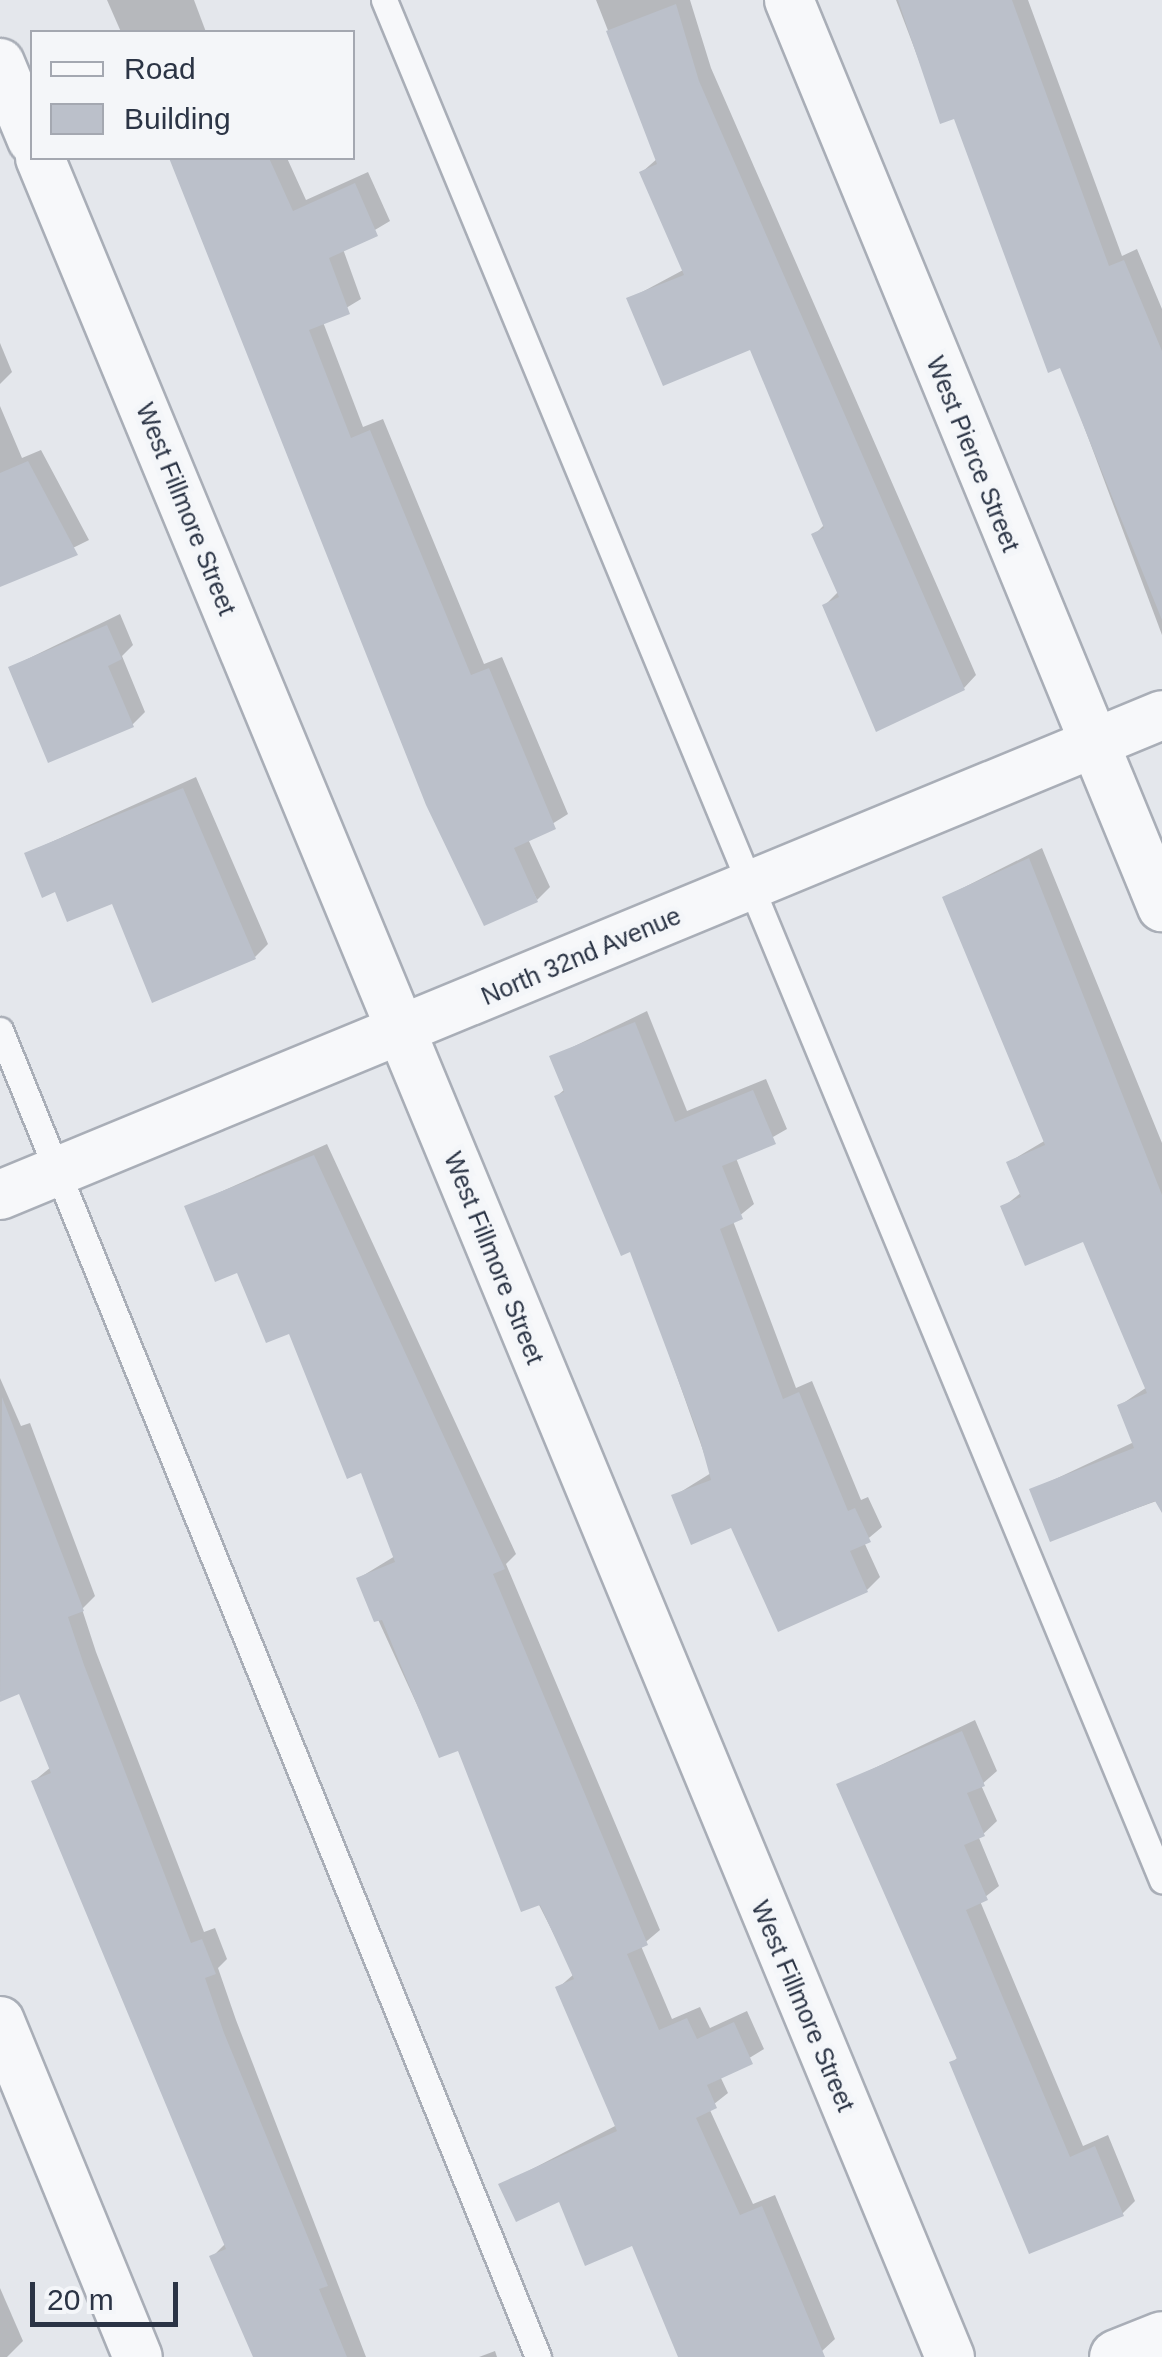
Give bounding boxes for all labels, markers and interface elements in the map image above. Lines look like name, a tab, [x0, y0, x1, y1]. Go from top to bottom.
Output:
legend	[30, 30, 355, 160]
text: Road	[124, 52, 196, 85]
text: Building	[124, 102, 231, 135]
street label: West Pierce Street	[920, 352, 1026, 556]
street label: West Fillmore Street	[130, 399, 242, 619]
street label: North 32nd Avenue	[476, 900, 686, 1012]
street label: West Fillmore Street	[438, 1148, 550, 1368]
street label: West Fillmore Street	[745, 1896, 861, 2116]
scale bar	[35, 2262, 182, 2324]
text: 20 m	[47, 2283, 114, 2316]

